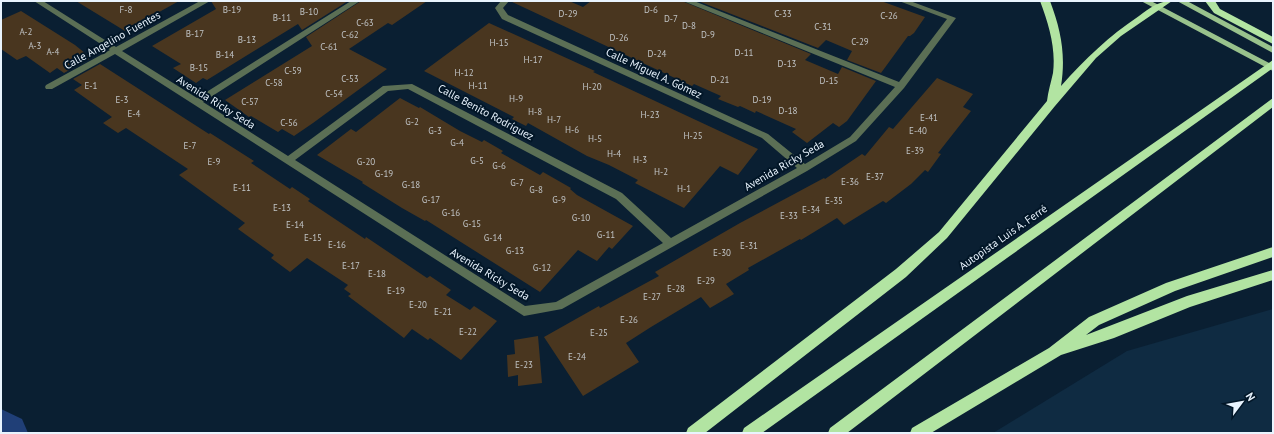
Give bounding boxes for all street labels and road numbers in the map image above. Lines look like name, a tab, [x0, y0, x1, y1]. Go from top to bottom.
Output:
street label: Calle Angelino Fuentes	[61, 7, 163, 72]
street label: Calle Miguel A. Gómez	[604, 45, 704, 101]
street label: Avenida Ricky Seda	[174, 72, 258, 132]
street label: Calle Benito Rodríguez	[436, 81, 536, 143]
street label: Avenida Ricky Seda	[741, 136, 827, 194]
street label: Autopista Luis A. Ferré	[956, 201, 1050, 273]
street label: Avenida Ricky Seda	[448, 245, 532, 303]

